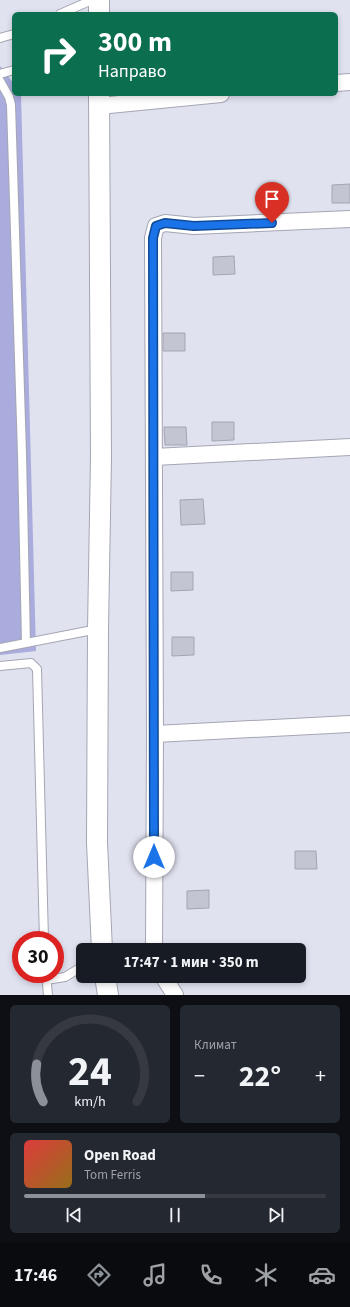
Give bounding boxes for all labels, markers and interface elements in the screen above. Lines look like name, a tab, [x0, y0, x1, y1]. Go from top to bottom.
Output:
text: 300 m	[98, 22, 172, 62]
icon: right	[32, 28, 84, 80]
text: Направо	[98, 59, 166, 84]
pin	[255, 182, 289, 223]
icon: arrive	[261, 188, 283, 210]
position arrow	[133, 836, 175, 878]
speed limit sign: 30	[12, 931, 64, 983]
text: 17:47 · 1 мин · 350 m	[123, 952, 259, 973]
text: Климат	[194, 1036, 237, 1054]
text: 24	[68, 1042, 112, 1102]
text: 22°	[239, 1055, 281, 1098]
text: −	[194, 1060, 205, 1092]
text: +	[315, 1060, 326, 1092]
text: km/h	[74, 1091, 106, 1112]
text: Open Road	[84, 1145, 156, 1166]
text: Tom Ferris	[84, 1166, 141, 1184]
icon: previous	[63, 1204, 85, 1226]
icon: pause	[164, 1204, 186, 1226]
icon: next	[265, 1204, 287, 1226]
icon: directions	[85, 1261, 113, 1289]
icon: music	[141, 1261, 169, 1289]
icon: phone	[197, 1261, 225, 1289]
icon: climate	[252, 1261, 280, 1289]
icon: car	[308, 1261, 336, 1289]
text: 17:46	[14, 1263, 57, 1288]

